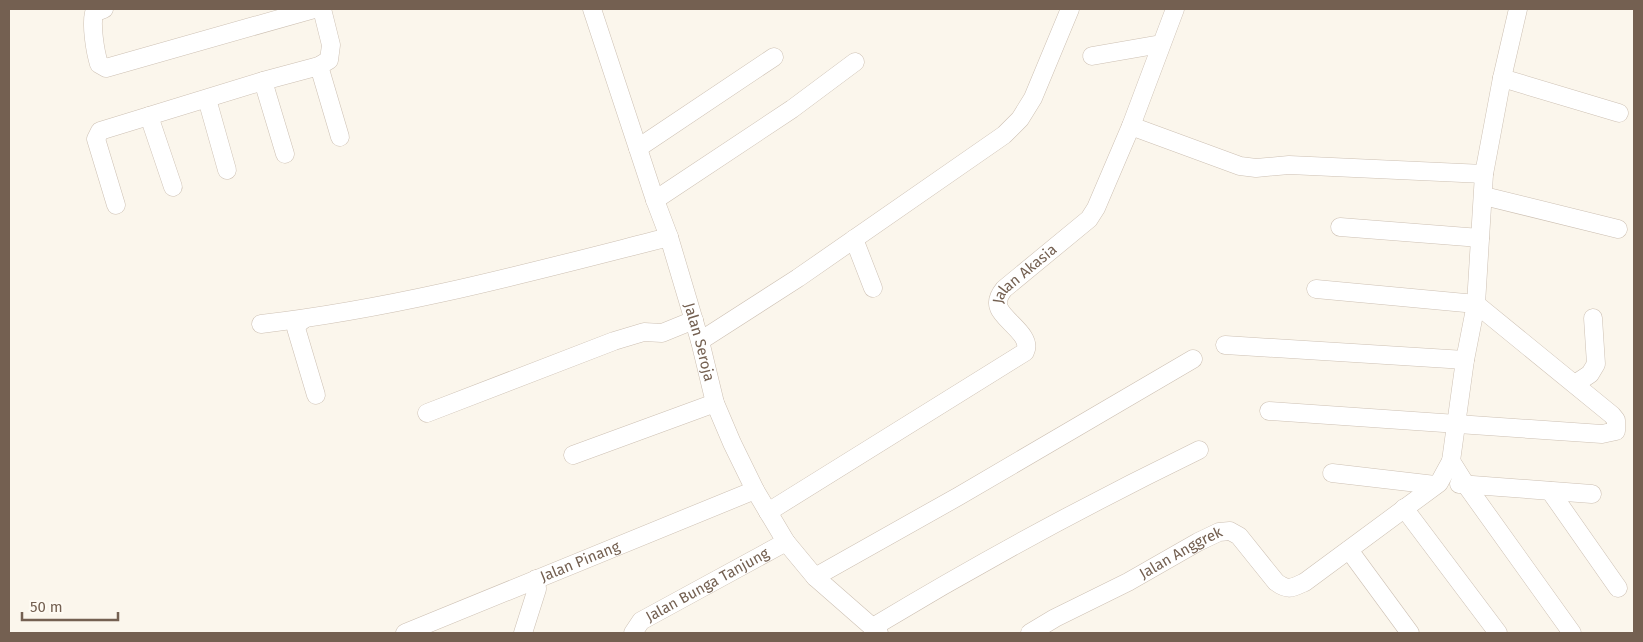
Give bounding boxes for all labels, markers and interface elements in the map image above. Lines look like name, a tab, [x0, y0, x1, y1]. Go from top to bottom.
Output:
street label: Jalan Akasia	[989, 240, 1060, 304]
street label: Jalan Seroja	[680, 301, 718, 383]
street label: Jalan Anggrek	[1136, 523, 1226, 583]
street label: Jalan Pinang	[537, 537, 623, 586]
street label: Jalan Bunga Tanjung	[643, 544, 772, 626]
scale bar	[22, 590, 119, 622]
text: 50 m	[30, 598, 63, 616]

